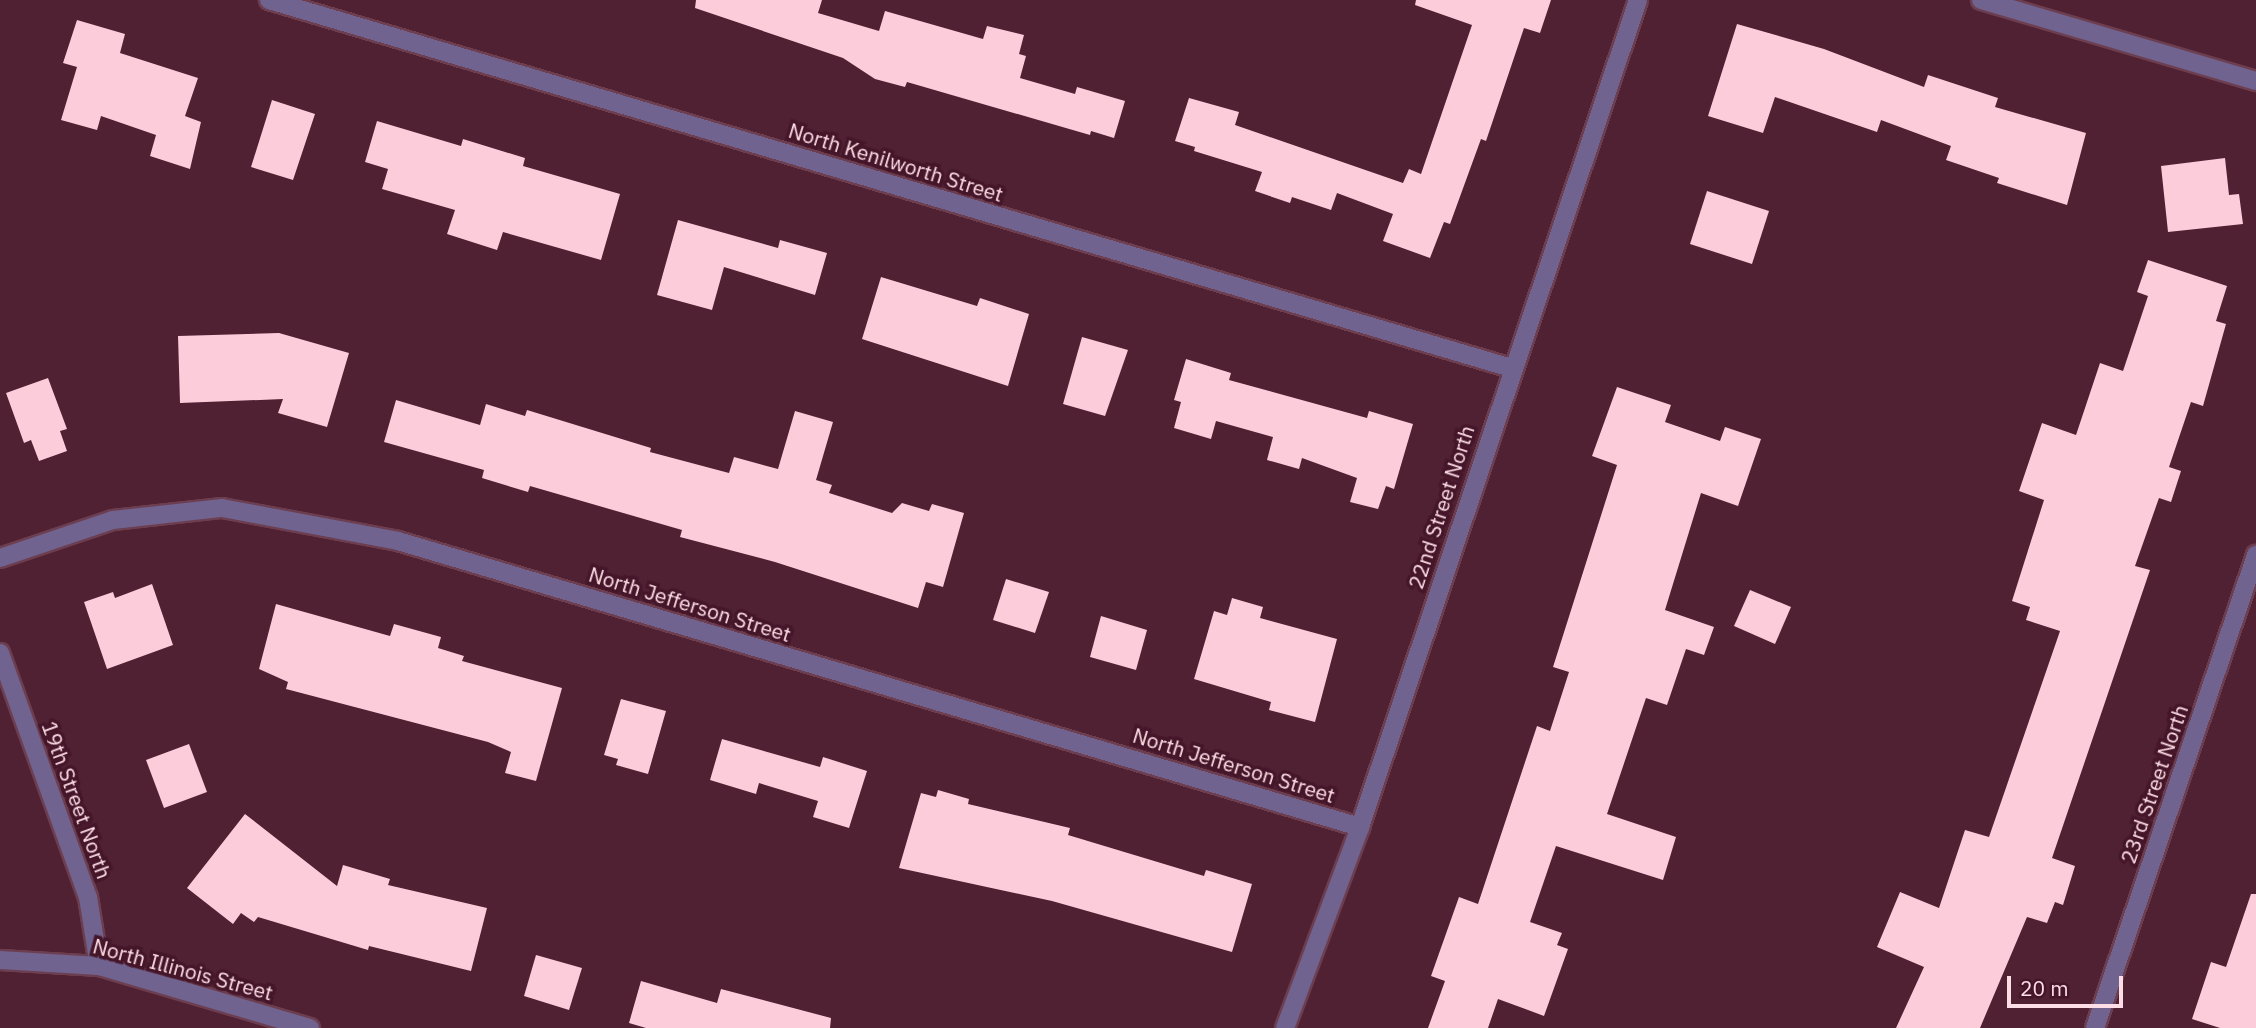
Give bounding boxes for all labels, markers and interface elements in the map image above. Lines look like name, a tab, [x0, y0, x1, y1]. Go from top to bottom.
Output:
street label: North Kenilworth Street	[786, 117, 1006, 207]
street label: 22nd Street North	[1403, 422, 1479, 592]
street label: North Jefferson Street	[586, 561, 794, 647]
street label: 23rd Street North	[2115, 701, 2193, 867]
street label: 19th Street North	[37, 718, 117, 882]
street label: North Jefferson Street	[1130, 722, 1338, 808]
street label: North Illinois Street	[90, 933, 276, 1005]
scale bar	[2011, 962, 2126, 1006]
text: 20 m	[2020, 974, 2069, 1002]

